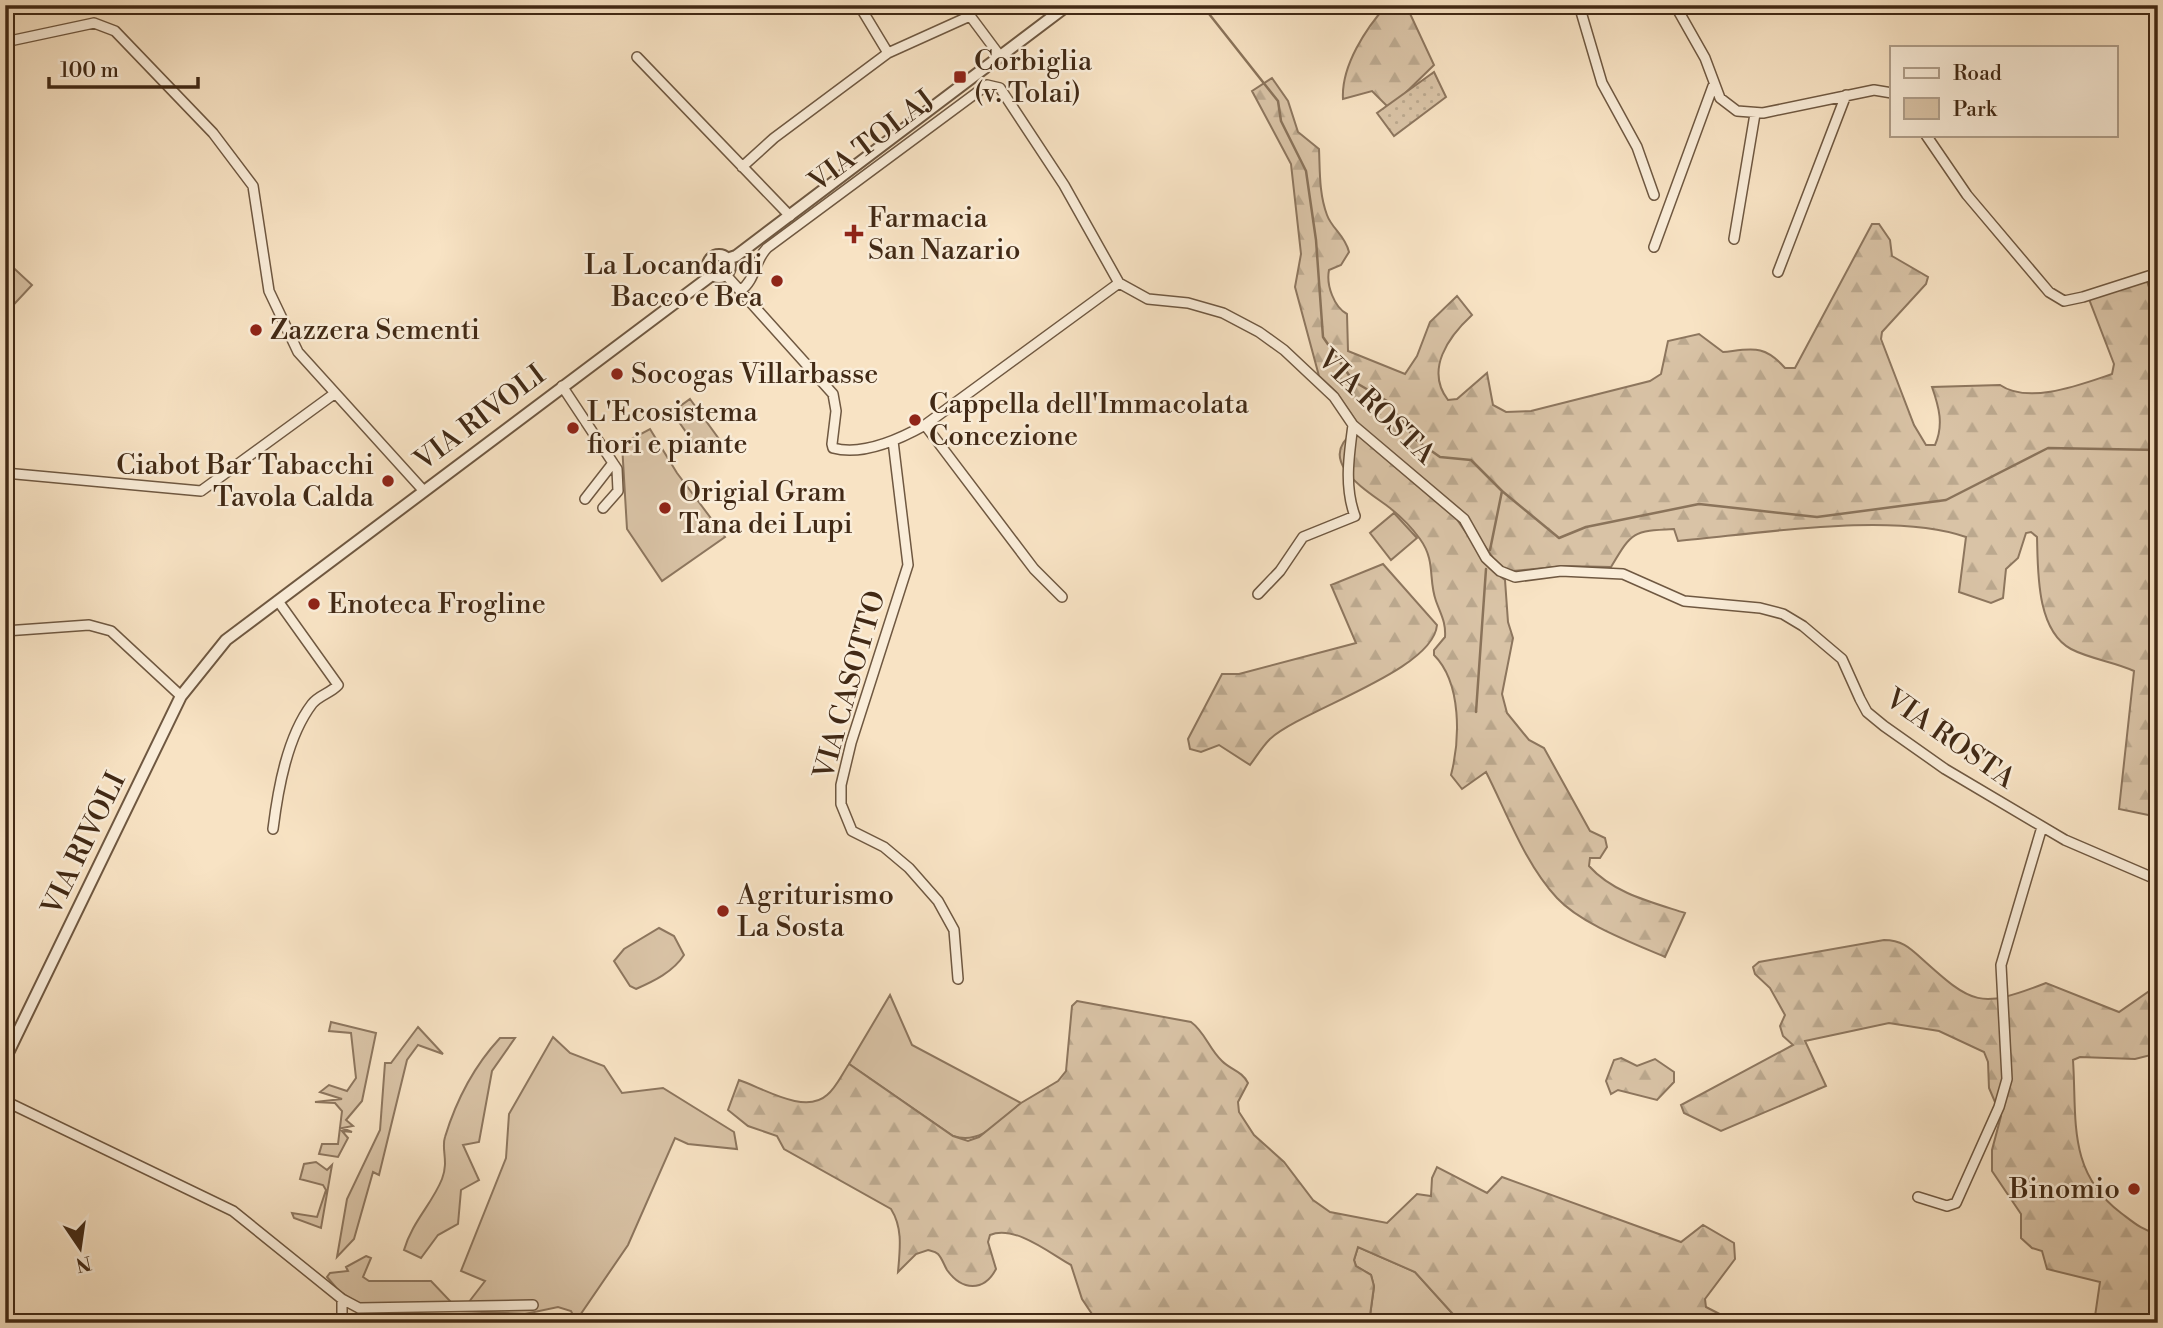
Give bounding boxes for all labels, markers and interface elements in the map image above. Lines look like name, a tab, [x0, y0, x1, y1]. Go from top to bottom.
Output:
place label: Corbiglia (v. Tolai)	[974, 44, 1093, 111]
scale bar	[49, 46, 198, 90]
legend	[1890, 46, 2118, 136]
text: 100 m	[60, 58, 119, 84]
text: Road	[1953, 61, 2002, 87]
marker: Corbiglia (v. Tolai)	[952, 69, 968, 85]
street label: VIA TOLAJ	[801, 82, 942, 200]
text: Park	[1953, 97, 1998, 123]
place label: Farmacia San Nazario	[868, 201, 1021, 268]
marker: Farmacia San Nazario	[846, 226, 862, 242]
place label: La Locanda di Bacco e Bea	[584, 248, 764, 315]
marker: La Locanda di Bacco e Bea	[769, 273, 785, 289]
place label: Zazzera Sementi	[270, 313, 480, 348]
marker: Zazzera Sementi	[248, 322, 264, 338]
street label: VIA ROSTA	[1309, 341, 1443, 472]
street label: VIA RIVOLI	[407, 357, 553, 479]
place label: Socogas Villarbasse	[631, 357, 878, 392]
marker: Socogas Villarbasse	[609, 366, 625, 382]
place label: Cappella dell'Immacolata Concezione	[929, 387, 1250, 454]
place label: L'Ecosistema fiori e piante	[587, 395, 758, 462]
marker: Cappella dell'Immacolata Concezione	[907, 412, 923, 428]
marker: L'Ecosistema fiori e piante	[565, 420, 581, 436]
place label: Ciabot Bar Tabacchi Tavola Calda	[116, 448, 375, 515]
marker: Ciabot Bar Tabacchi Tavola Calda	[380, 473, 396, 489]
place label: Origial Gram Tana dei Lupi	[679, 475, 853, 542]
marker: Origial Gram Tana dei Lupi	[657, 500, 673, 516]
place label: Enoteca Frogline	[328, 587, 546, 622]
street label: VIA CASOTTO	[806, 587, 894, 784]
marker: Enoteca Frogline	[306, 596, 322, 612]
street label: VIA ROSTA	[1877, 681, 2022, 797]
street label: VIA RIVOLI	[34, 766, 134, 922]
place label: Agriturismo La Sosta	[736, 878, 894, 945]
marker: Agriturismo La Sosta	[715, 903, 731, 919]
place label: Binomio	[2008, 1172, 2120, 1207]
marker: Binomio	[2126, 1181, 2142, 1197]
north arrow	[46, 1212, 116, 1282]
text: N	[74, 1250, 94, 1277]

